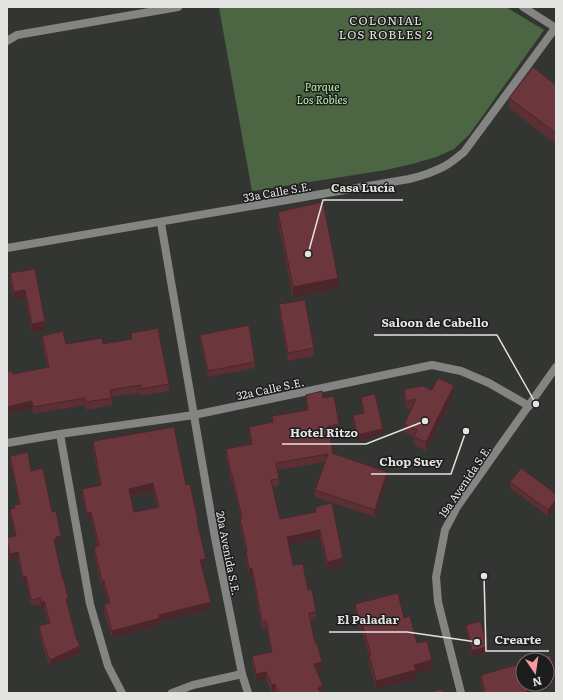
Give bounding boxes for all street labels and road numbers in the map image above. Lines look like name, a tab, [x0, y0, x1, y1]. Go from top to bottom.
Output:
street label: 33a Calle S.E.	[241, 177, 313, 205]
street label: 32a Calle S.E.	[235, 373, 305, 403]
street label: 19a Avenida S.E.	[434, 442, 494, 520]
street label: 20a Avenida S.E.	[213, 509, 245, 597]

